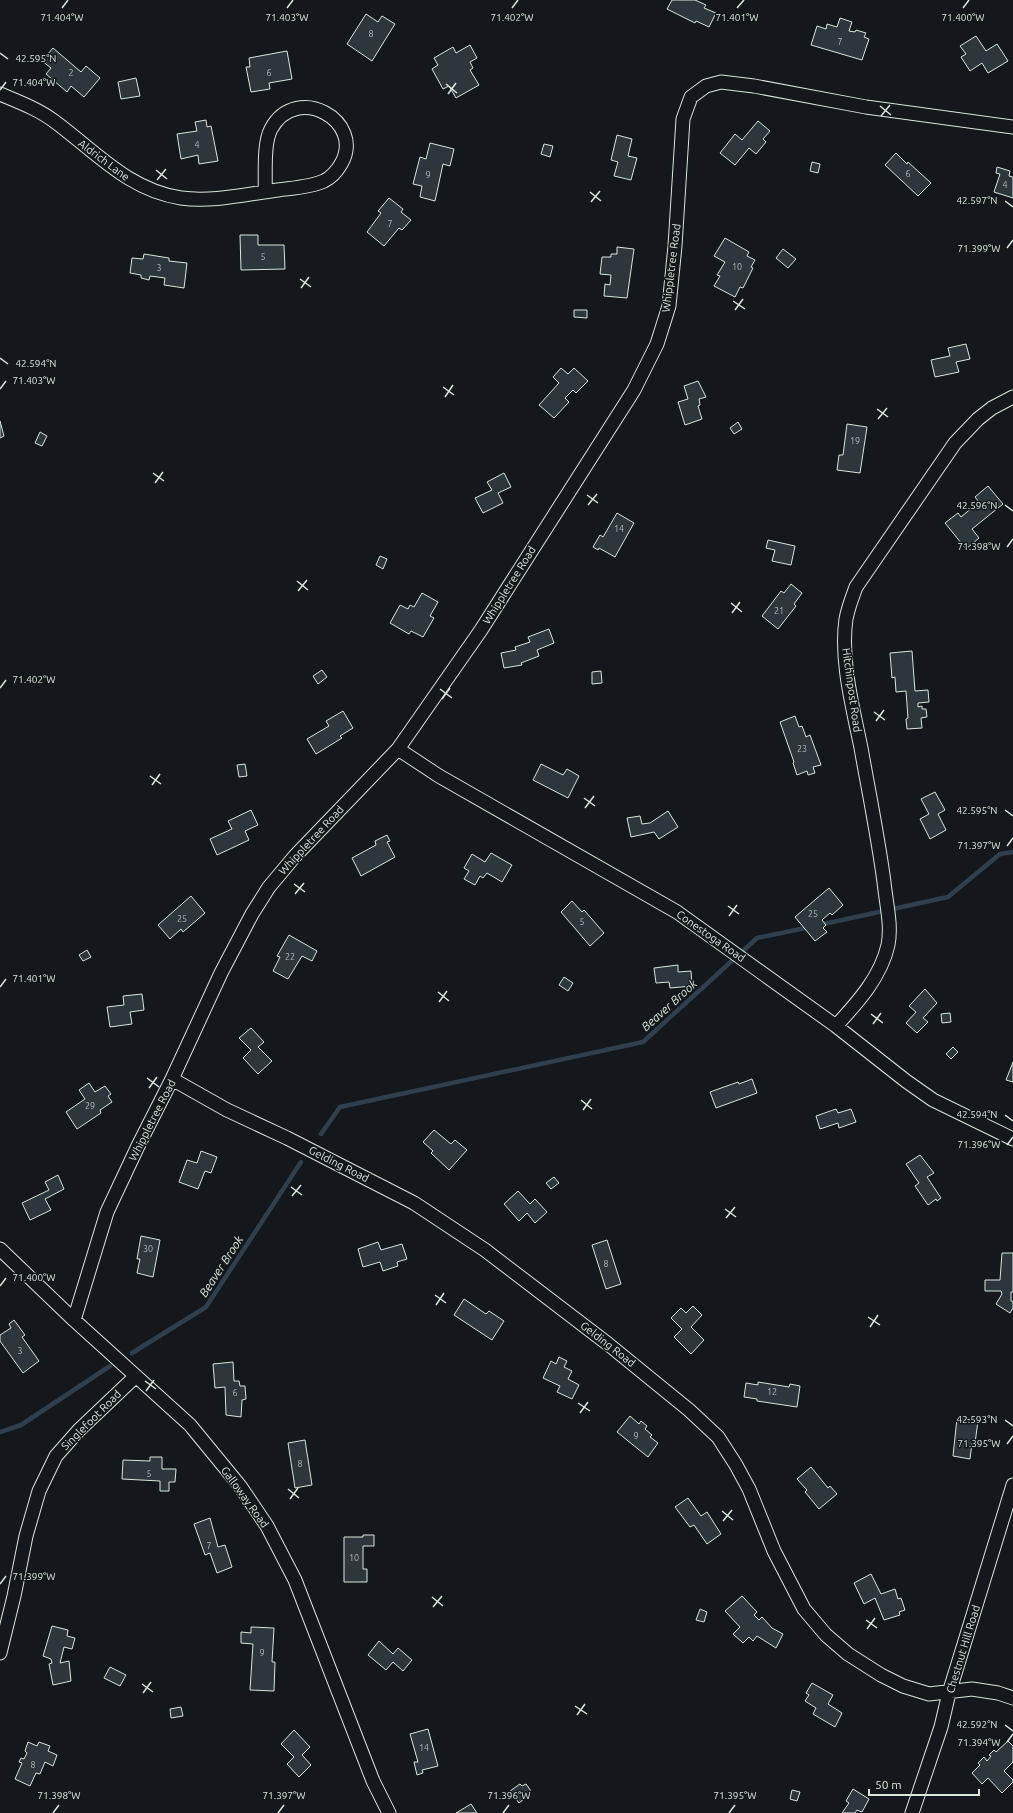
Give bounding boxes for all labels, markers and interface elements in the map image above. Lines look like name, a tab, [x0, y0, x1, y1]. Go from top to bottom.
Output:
text: 71.404°W	[40, 12, 84, 23]
text: 71.403°W	[265, 12, 309, 23]
text: 71.402°W	[490, 12, 534, 23]
text: 71.401°W	[715, 12, 759, 23]
text: 71.400°W	[941, 12, 985, 23]
house number: 8	[368, 29, 374, 39]
house number: 7	[837, 37, 843, 47]
text: 42.595°N	[15, 53, 57, 64]
house number: 2	[68, 68, 74, 78]
house number: 6	[266, 68, 272, 78]
text: 71.404°W	[12, 77, 56, 88]
street label: Aldrich Lane	[76, 137, 132, 183]
house number: 4	[194, 140, 200, 150]
house number: 6	[905, 169, 911, 179]
house number: 9	[425, 170, 431, 180]
house number: 4	[1002, 180, 1008, 190]
text: 42.597°N	[956, 195, 998, 206]
house number: 7	[387, 219, 393, 229]
street label: Whippletree Road	[660, 223, 682, 313]
text: 71.399°W	[957, 243, 1001, 254]
house number: 5	[260, 252, 266, 262]
house number: 10	[732, 262, 742, 272]
house number: 3	[156, 263, 162, 273]
text: 42.594°N	[15, 358, 57, 369]
text: 71.403°W	[12, 375, 56, 386]
house number: 19	[850, 436, 860, 446]
text: 42.596°N	[956, 500, 998, 511]
house number: 14	[614, 524, 624, 534]
text: 71.398°W	[957, 541, 1001, 552]
street label: Whippletree Road	[480, 544, 538, 626]
house number: 21	[774, 606, 784, 616]
street label: Hitchinpost Road	[840, 647, 864, 733]
text: 71.402°W	[12, 674, 56, 685]
house number: 23	[797, 744, 807, 754]
street label: Whippletree Road	[276, 803, 346, 877]
text: 42.595°N	[956, 805, 998, 816]
text: 71.397°W	[957, 840, 1001, 851]
street label: Conestoga Road	[674, 908, 748, 964]
house number: 25	[808, 909, 818, 919]
house number: 25	[177, 914, 187, 924]
house number: 5	[579, 917, 585, 927]
house number: 22	[285, 952, 295, 962]
text: 71.401°W	[12, 973, 56, 984]
water label: Beaver Brook	[639, 976, 700, 1033]
street label: Whippletree Road	[126, 1077, 178, 1163]
house number: 29	[85, 1101, 95, 1111]
text: 42.594°N	[956, 1109, 998, 1120]
text: 71.396°W	[957, 1139, 1001, 1150]
street label: Gelding Road	[307, 1144, 371, 1184]
water label: Beaver Brook	[196, 1232, 246, 1299]
house number: 30	[143, 1244, 153, 1254]
house number: 8	[603, 1259, 609, 1269]
text: 71.400°W	[12, 1272, 56, 1283]
street label: Gelding Road	[578, 1319, 638, 1369]
house number: 3	[17, 1346, 23, 1356]
house number: 12	[767, 1387, 777, 1397]
street label: Singlefoot Road	[59, 1388, 123, 1452]
house number: 6	[232, 1388, 238, 1398]
text: 42.593°N	[956, 1414, 998, 1425]
house number: 9	[633, 1431, 639, 1441]
text: 71.395°W	[957, 1438, 1001, 1449]
house number: 8	[297, 1459, 303, 1469]
street label: Galloway Road	[219, 1464, 271, 1530]
house number: 5	[146, 1469, 152, 1479]
house number: 7	[206, 1541, 212, 1551]
house number: 10	[349, 1553, 359, 1563]
text: 71.399°W	[12, 1571, 56, 1582]
street label: Chestnut Hill Road	[944, 1603, 982, 1695]
house number: 9	[259, 1648, 265, 1658]
text: 42.592°N	[956, 1719, 998, 1730]
text: 71.394°W	[957, 1737, 1001, 1748]
house number: 14	[419, 1743, 429, 1753]
house number: 8	[30, 1760, 36, 1770]
scale bar	[869, 1771, 979, 1797]
text: 50 m	[875, 1778, 902, 1791]
text: 71.398°W	[37, 1790, 81, 1801]
text: 71.397°W	[262, 1790, 306, 1801]
text: 71.396°W	[487, 1790, 531, 1801]
text: 71.395°W	[713, 1790, 757, 1801]

